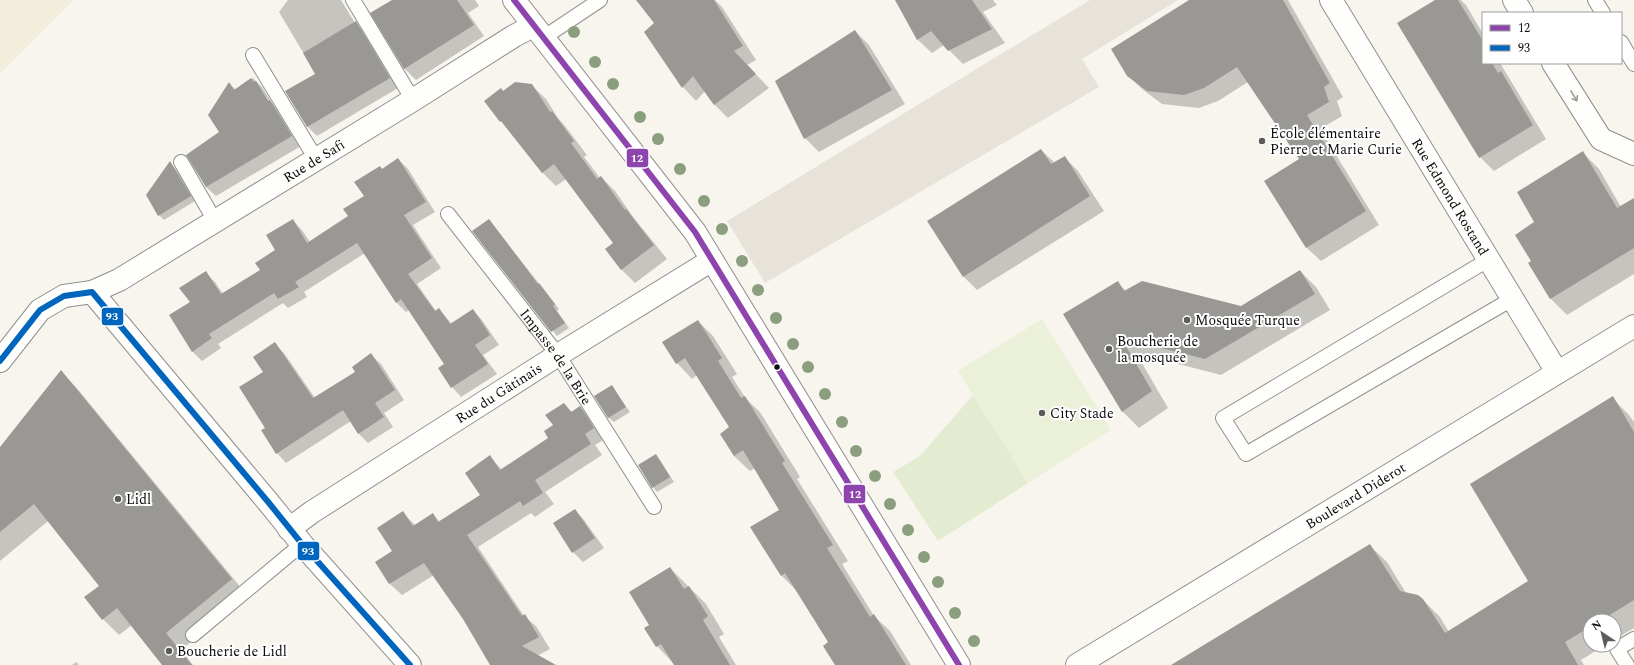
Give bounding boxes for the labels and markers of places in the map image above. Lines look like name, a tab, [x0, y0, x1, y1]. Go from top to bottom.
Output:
place label: École élémentaire Pierre et Marie Curie	[1270, 123, 1402, 160]
marker: École élémentaire Pierre et Marie Curie	[1257, 136, 1267, 146]
place label: Mosquée Turque	[1195, 310, 1300, 331]
marker: Mosquée Turque	[1182, 315, 1192, 325]
place label: Boucherie de la mosquée	[1117, 331, 1198, 368]
marker: Boucherie de la mosquée	[1104, 344, 1114, 354]
unlabelled marker	[772, 362, 782, 372]
place label: City Stade	[1050, 403, 1114, 424]
marker: City Stade	[1037, 408, 1047, 418]
place label: Lidl	[126, 489, 151, 510]
marker: Lidl	[113, 494, 123, 504]
place label: Boucherie de Lidl	[177, 641, 287, 662]
marker: Boucherie de Lidl	[164, 646, 174, 656]

